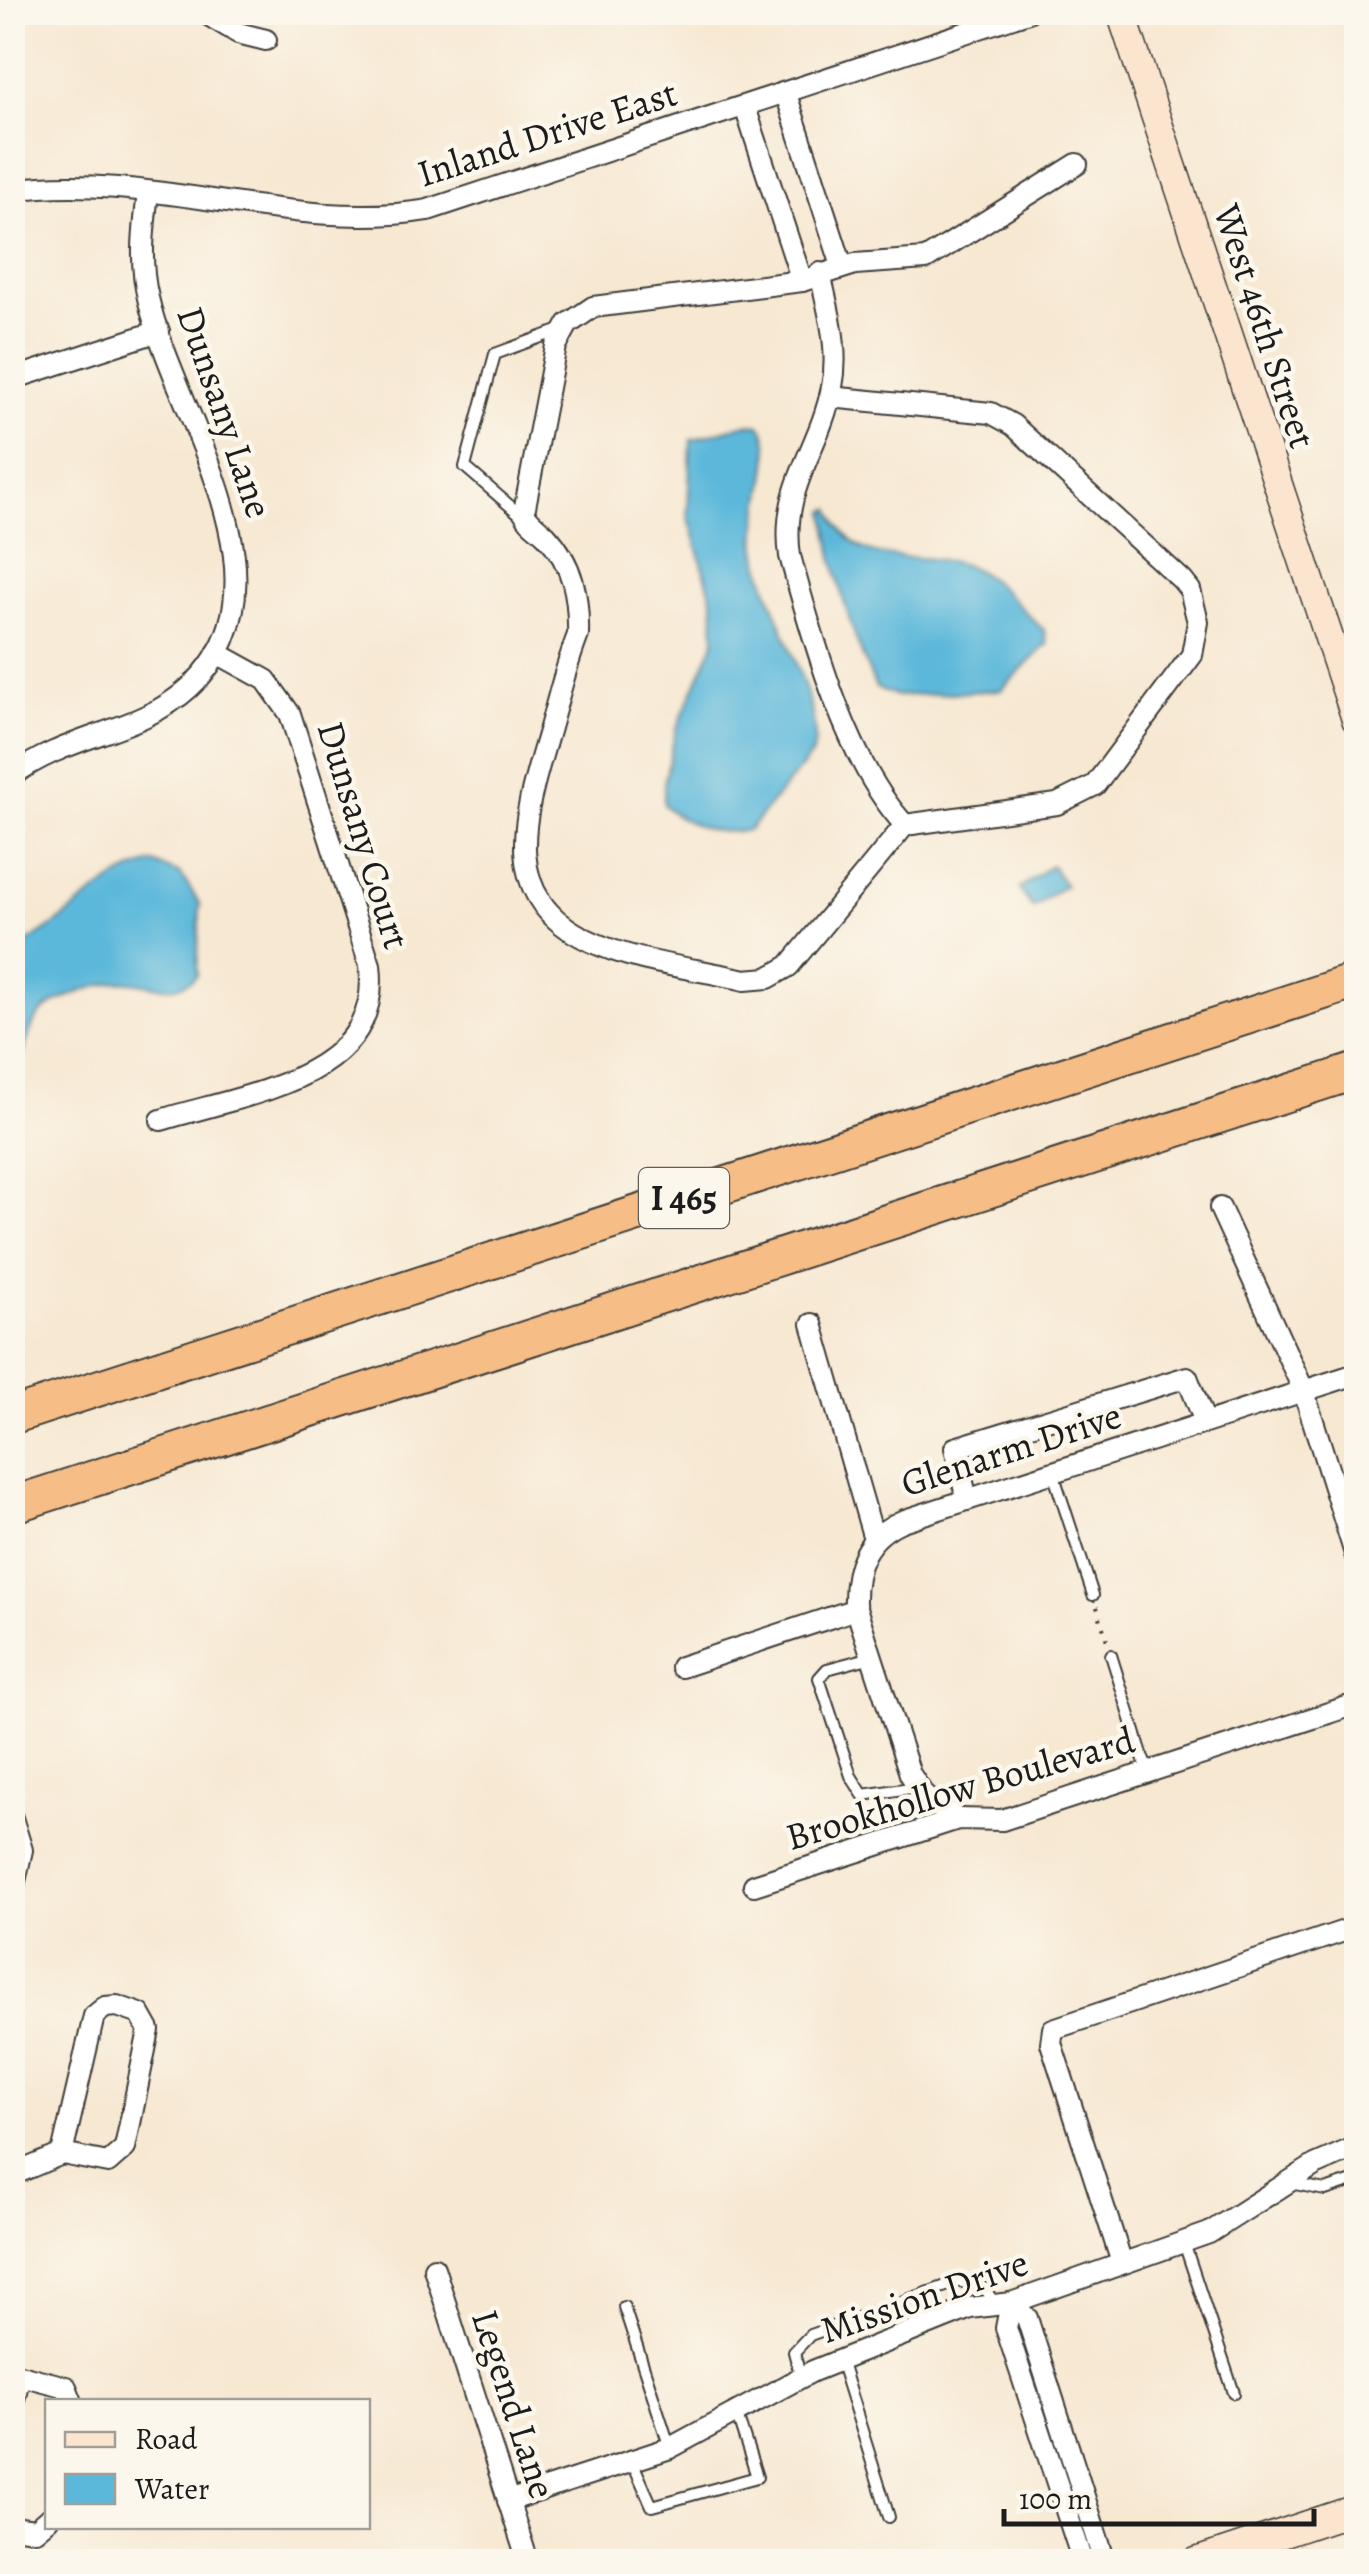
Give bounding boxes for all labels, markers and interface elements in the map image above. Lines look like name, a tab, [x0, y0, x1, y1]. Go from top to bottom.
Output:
street label: Inland Drive East	[411, 67, 683, 199]
street label: West 46th Street	[1201, 196, 1329, 455]
street label: Dunsany Lane	[165, 299, 285, 525]
street label: Dunsany Court	[305, 715, 423, 955]
road number: I 465	[639, 1168, 729, 1228]
street label: Glenarm Drive	[894, 1389, 1128, 1509]
street label: Brookhollow Boulevard	[780, 1713, 1141, 1863]
street label: Mission Drive	[813, 2236, 1035, 2356]
street label: Legend Lane	[459, 2303, 569, 2505]
legend	[45, 2399, 370, 2529]
text: Road	[135, 2419, 198, 2459]
scale bar	[1004, 2464, 1314, 2526]
text: Water	[134, 2469, 209, 2509]
text: 100 m	[1019, 2479, 1092, 2519]

